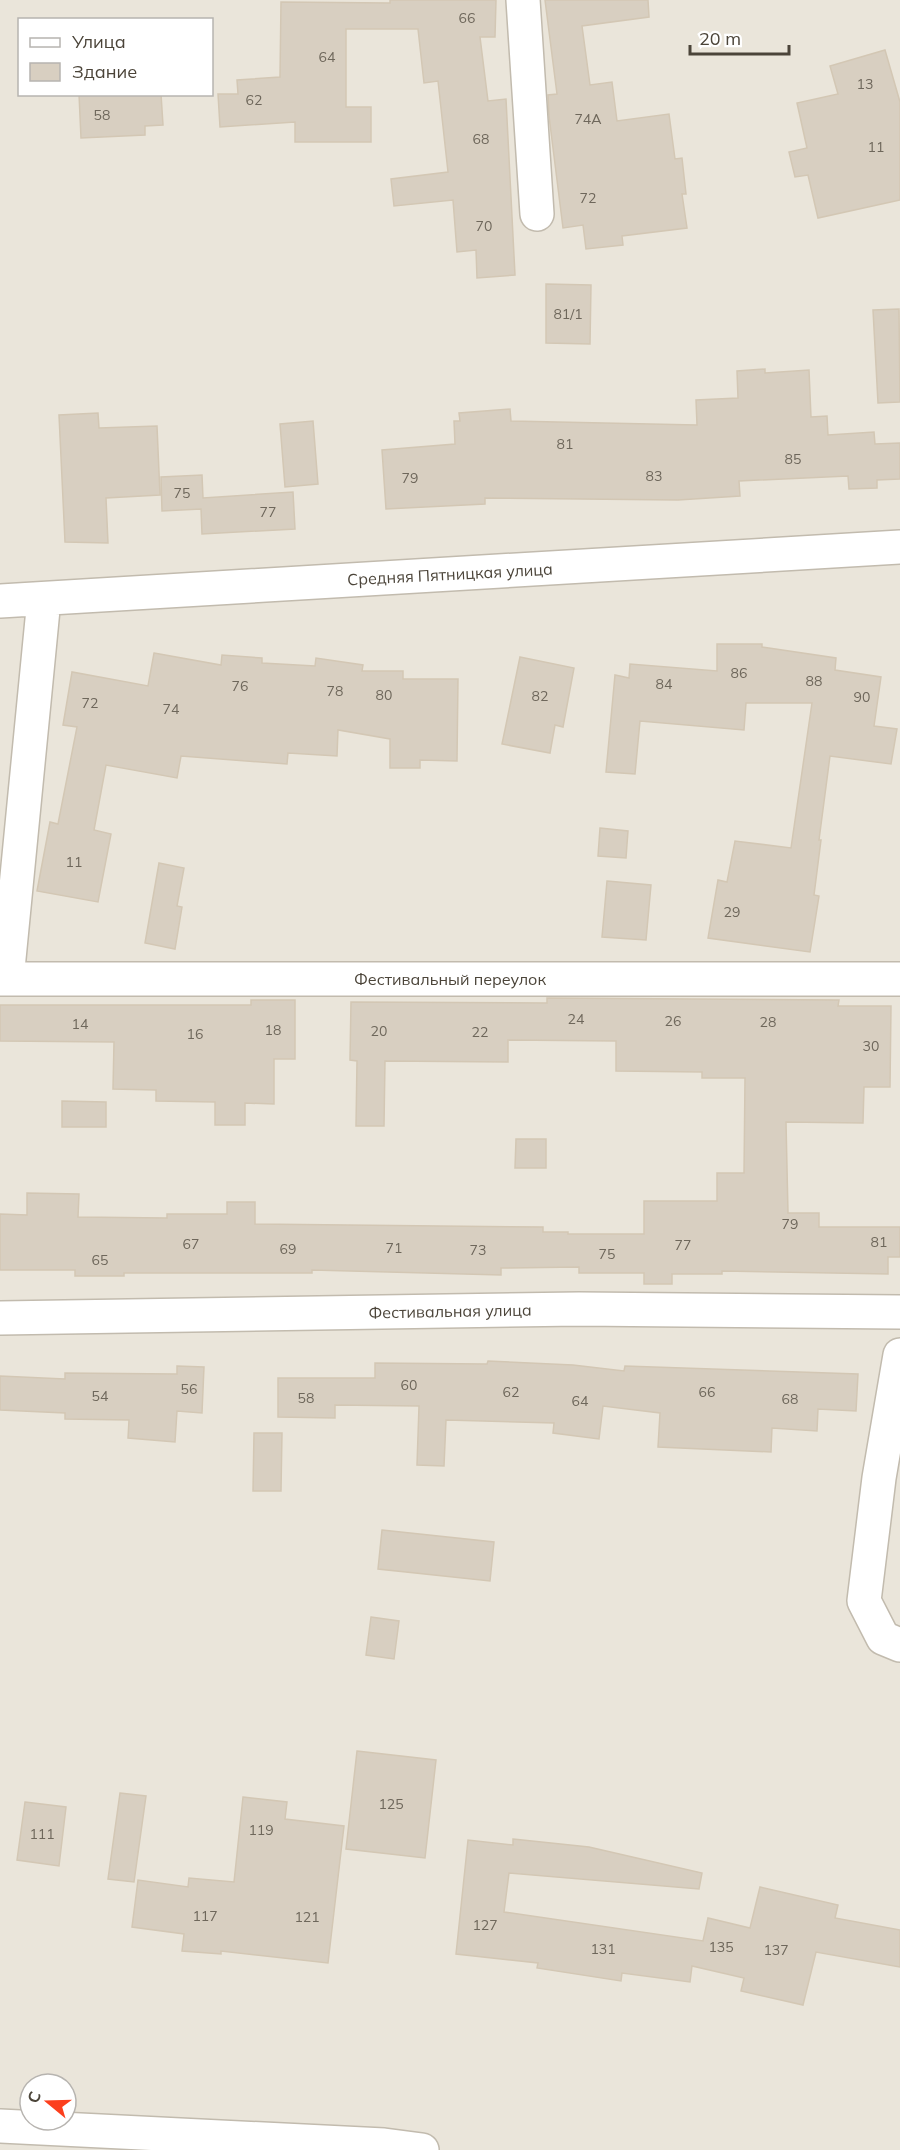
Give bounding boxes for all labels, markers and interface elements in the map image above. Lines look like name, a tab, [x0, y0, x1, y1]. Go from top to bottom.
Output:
house number: 66	[459, 9, 475, 27]
legend	[18, 18, 213, 96]
scale bar	[690, 18, 789, 56]
text: 20 m	[699, 27, 741, 50]
text: Улица	[71, 30, 126, 53]
house number: 64	[319, 48, 336, 66]
text: Здание	[72, 60, 137, 83]
house number: 13	[857, 75, 873, 93]
house number: 62	[246, 91, 262, 109]
house number: 58	[94, 106, 110, 124]
house number: 74А	[574, 110, 602, 128]
house number: 68	[473, 130, 489, 148]
house number: 11	[868, 138, 884, 156]
house number: 72	[580, 189, 596, 207]
house number: 70	[476, 217, 492, 235]
house number: 81/1	[553, 305, 583, 323]
house number: 81	[557, 435, 573, 453]
house number: 85	[785, 450, 801, 468]
house number: 83	[646, 467, 662, 485]
house number: 79	[402, 469, 418, 487]
house number: 75	[174, 484, 190, 502]
house number: 77	[260, 503, 276, 521]
street label: Средняя Пятницкая улица	[347, 559, 553, 589]
house number: 86	[731, 664, 747, 682]
house number: 88	[806, 672, 822, 690]
house number: 84	[656, 675, 673, 693]
house number: 76	[232, 677, 248, 695]
house number: 78	[327, 682, 343, 700]
house number: 80	[376, 686, 392, 704]
house number: 82	[532, 687, 548, 705]
house number: 90	[854, 688, 870, 706]
house number: 72	[82, 694, 98, 712]
house number: 74	[163, 700, 180, 718]
house number: 11	[66, 853, 82, 871]
house number: 29	[724, 903, 740, 921]
street label: Фестивальный переулок	[354, 969, 546, 989]
house number: 24	[568, 1010, 585, 1028]
house number: 26	[665, 1012, 681, 1030]
house number: 28	[760, 1013, 776, 1031]
house number: 14	[72, 1015, 89, 1033]
house number: 18	[265, 1021, 281, 1039]
house number: 20	[371, 1022, 387, 1040]
house number: 22	[472, 1023, 488, 1041]
house number: 16	[187, 1025, 203, 1043]
house number: 30	[863, 1037, 879, 1055]
house number: 79	[782, 1215, 798, 1233]
house number: 81	[871, 1233, 887, 1251]
house number: 67	[183, 1235, 199, 1253]
house number: 77	[675, 1236, 691, 1254]
house number: 71	[386, 1239, 402, 1257]
house number: 69	[280, 1240, 296, 1258]
house number: 73	[470, 1241, 486, 1259]
house number: 75	[599, 1245, 615, 1263]
house number: 65	[92, 1251, 108, 1269]
street label: Фестивальная улица	[368, 1300, 532, 1322]
house number: 60	[401, 1376, 417, 1394]
house number: 56	[181, 1380, 197, 1398]
house number: 62	[503, 1383, 519, 1401]
house number: 66	[699, 1383, 715, 1401]
house number: 54	[92, 1387, 109, 1405]
house number: 58	[298, 1389, 314, 1407]
house number: 68	[782, 1390, 798, 1408]
house number: 64	[572, 1392, 589, 1410]
house number: 125	[378, 1795, 404, 1813]
house number: 119	[248, 1821, 274, 1839]
house number: 111	[29, 1825, 55, 1843]
house number: 117	[192, 1907, 218, 1925]
house number: 121	[294, 1908, 320, 1926]
house number: 127	[472, 1916, 498, 1934]
house number: 135	[708, 1938, 734, 1956]
house number: 131	[590, 1940, 616, 1958]
house number: 137	[763, 1941, 789, 1959]
north arrow	[18, 2072, 78, 2132]
text: С	[23, 2089, 45, 2106]

